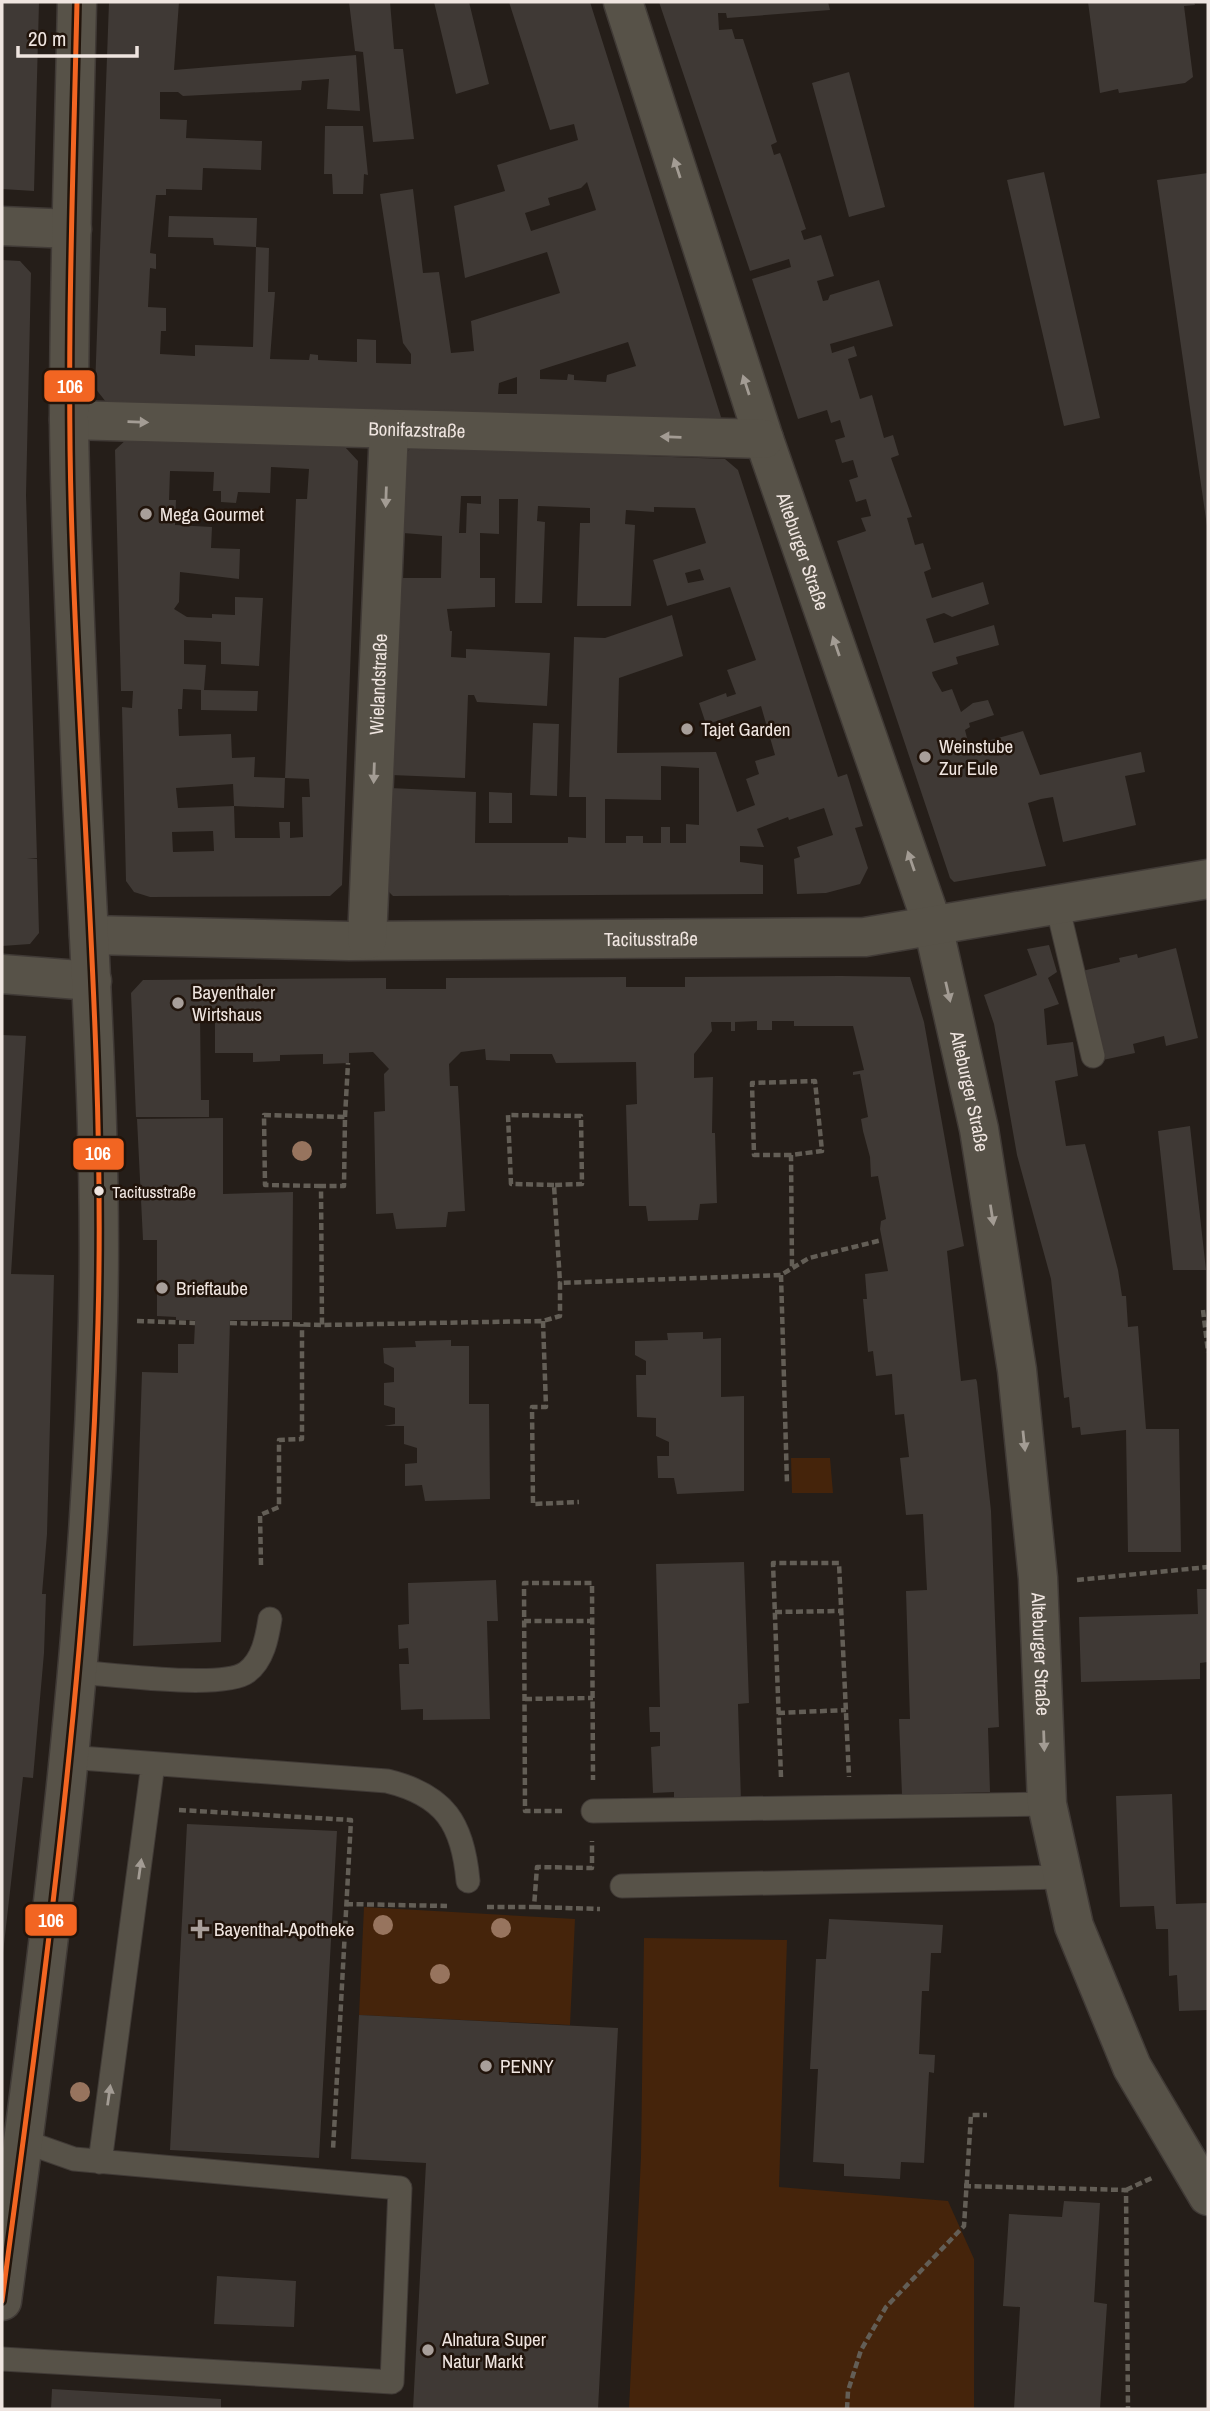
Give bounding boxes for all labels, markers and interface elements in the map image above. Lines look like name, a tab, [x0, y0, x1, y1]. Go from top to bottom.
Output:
scale bar	[18, 14, 136, 58]
text: 20 m	[28, 24, 66, 53]
one-way arrow	[671, 158, 681, 179]
line badge: 106	[43, 369, 96, 403]
text: 106	[57, 373, 83, 399]
one-way arrow	[740, 374, 751, 395]
street label: Bonifazstraße	[368, 415, 466, 444]
one-way arrow	[127, 416, 149, 428]
one-way arrow	[660, 431, 682, 442]
one-way arrow	[381, 486, 392, 508]
street label: Alteburger Straße	[770, 488, 835, 614]
place label: Mega Gourmet	[160, 501, 265, 527]
marker: Mega Gourmet	[138, 506, 154, 522]
street label: Wielandstraße	[363, 633, 393, 735]
one-way arrow	[830, 636, 841, 657]
place label: Tajet Garden	[701, 716, 791, 742]
marker: Tajet Garden	[679, 721, 695, 737]
place label: Weinstube Zur Eule	[939, 733, 1013, 781]
marker: Weinstube Zur Eule	[917, 749, 933, 765]
one-way arrow	[369, 763, 380, 785]
one-way arrow	[905, 851, 916, 872]
street label: Tacitusstraße	[604, 925, 698, 952]
place label: Bayenthaler Wirtshaus	[192, 979, 276, 1027]
one-way arrow	[943, 981, 954, 1003]
marker: Bayenthaler Wirtshaus	[170, 995, 186, 1011]
street label: Alteburger Straße	[944, 1027, 995, 1153]
line badge: 106	[72, 1137, 125, 1171]
text: 106	[85, 1140, 111, 1166]
place label: Tacitusstraße	[112, 1180, 196, 1203]
marker: Tacitusstraße	[92, 1184, 106, 1198]
one-way arrow	[987, 1204, 998, 1226]
place label: Brieftaube	[176, 1275, 248, 1301]
marker: Brieftaube	[154, 1280, 170, 1296]
one-way arrow	[1019, 1430, 1030, 1452]
street label: Alteburger Straße	[1026, 1591, 1056, 1716]
one-way arrow	[1039, 1730, 1050, 1752]
one-way arrow	[135, 1858, 146, 1880]
line badge: 106	[24, 1903, 78, 1937]
text: 106	[38, 1907, 64, 1933]
place label: Bayenthal-Apotheke	[214, 1916, 354, 1942]
marker: Bayenthal-Apotheke	[192, 1921, 208, 1937]
place label: PENNY	[500, 2053, 554, 2079]
marker: PENNY	[478, 2058, 494, 2074]
one-way arrow	[104, 2083, 115, 2105]
place label: Alnatura Super Natur Markt	[441, 2326, 547, 2374]
marker: Alnatura Super Natur Markt	[420, 2342, 436, 2358]

